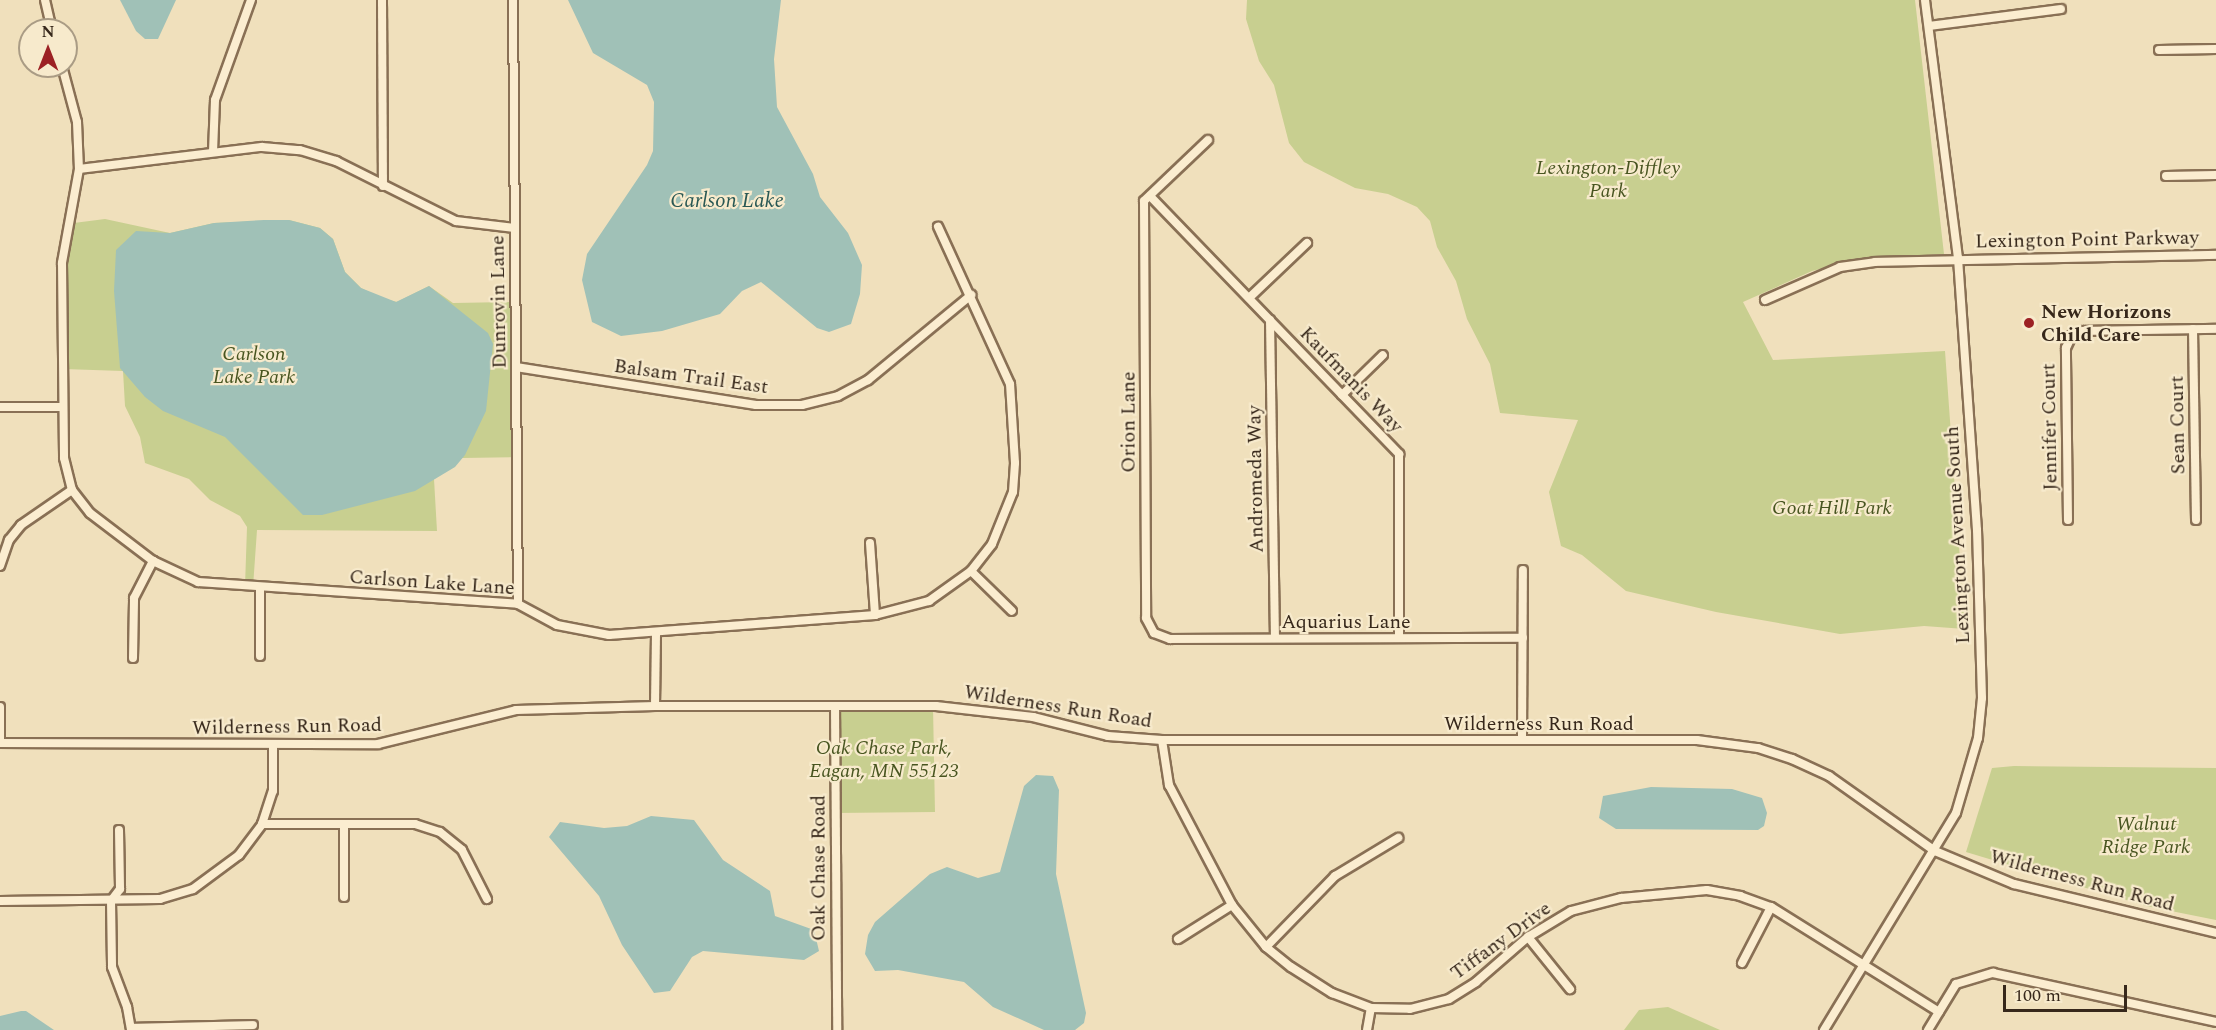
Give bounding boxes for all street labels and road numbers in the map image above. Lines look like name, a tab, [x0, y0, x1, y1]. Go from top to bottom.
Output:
street label: Lexington Point Parkway	[1975, 226, 2199, 254]
street label: Dunrovin Lane	[486, 235, 512, 369]
street label: Kaufmanis Way	[1294, 322, 1408, 438]
street label: Balsam Trail East	[612, 354, 770, 400]
street label: Jennifer Court	[2037, 363, 2063, 491]
street label: Orion Lane	[1117, 371, 1141, 473]
street label: Sean Court	[2165, 375, 2191, 475]
street label: Andromeda Way	[1243, 405, 1269, 553]
street label: Lexington Avenue South	[1940, 425, 1976, 645]
street label: Carlson Lake Lane	[349, 565, 515, 601]
street label: Aquarius Lane	[1281, 610, 1411, 634]
street label: Wilderness Run Road	[962, 680, 1154, 734]
street label: Wilderness Run Road	[1444, 712, 1634, 736]
street label: Wilderness Run Road	[192, 713, 382, 741]
street label: Oak Chase Road	[807, 795, 831, 941]
street label: Wilderness Run Road	[1987, 845, 2177, 917]
street label: Tiffany Drive	[1446, 897, 1556, 985]

